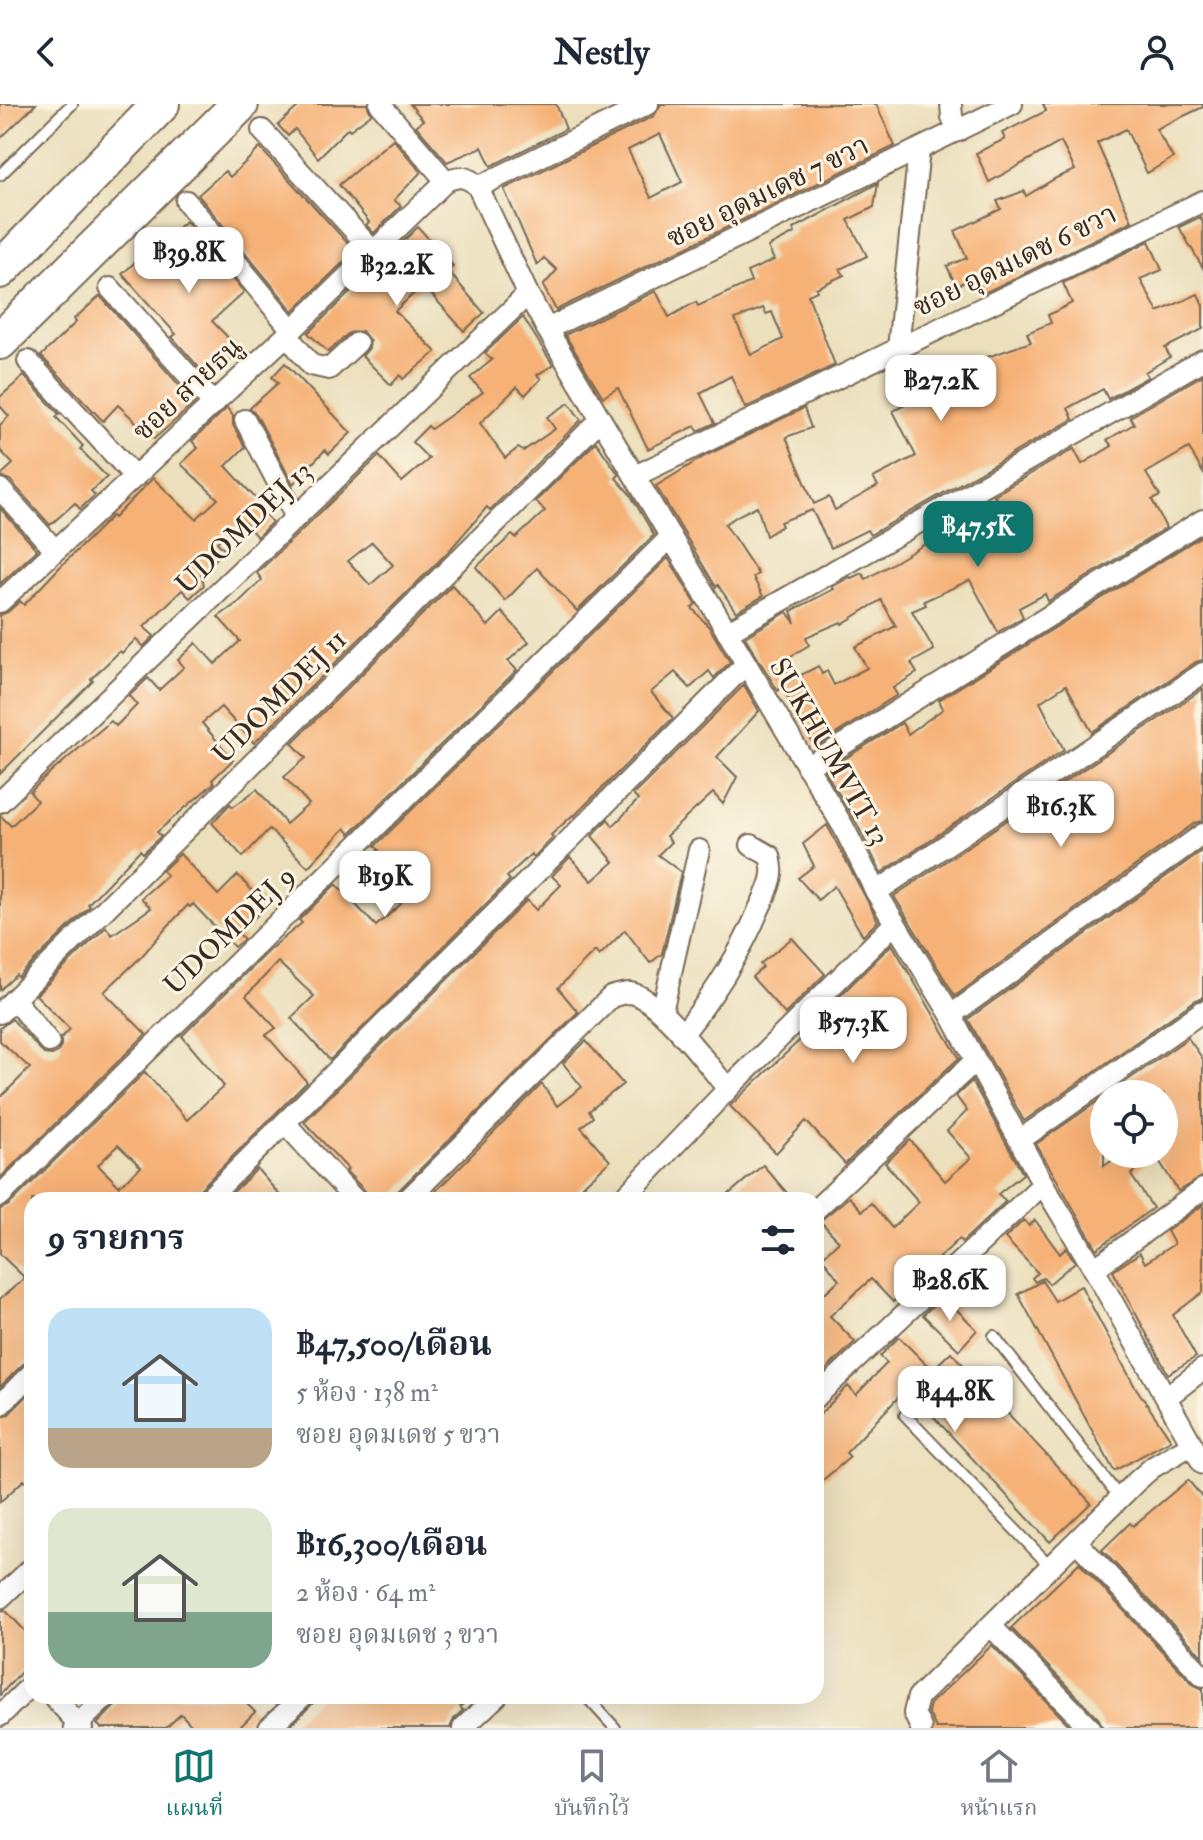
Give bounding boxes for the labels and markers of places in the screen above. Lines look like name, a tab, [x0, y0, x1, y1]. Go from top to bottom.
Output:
pin: ฿39.8K	[124, 227, 254, 295]
pin: ฿32.2K	[332, 240, 462, 308]
pin: ฿27.2K	[876, 355, 1006, 423]
pin: ฿47.5K	[913, 501, 1043, 569]
pin: ฿16.3K	[996, 781, 1126, 849]
pin: ฿19K	[338, 851, 432, 919]
pin: ฿57.3K	[788, 997, 918, 1065]
pin: ฿28.6K	[885, 1255, 1015, 1323]
pin: ฿44.8K	[890, 1366, 1020, 1434]

